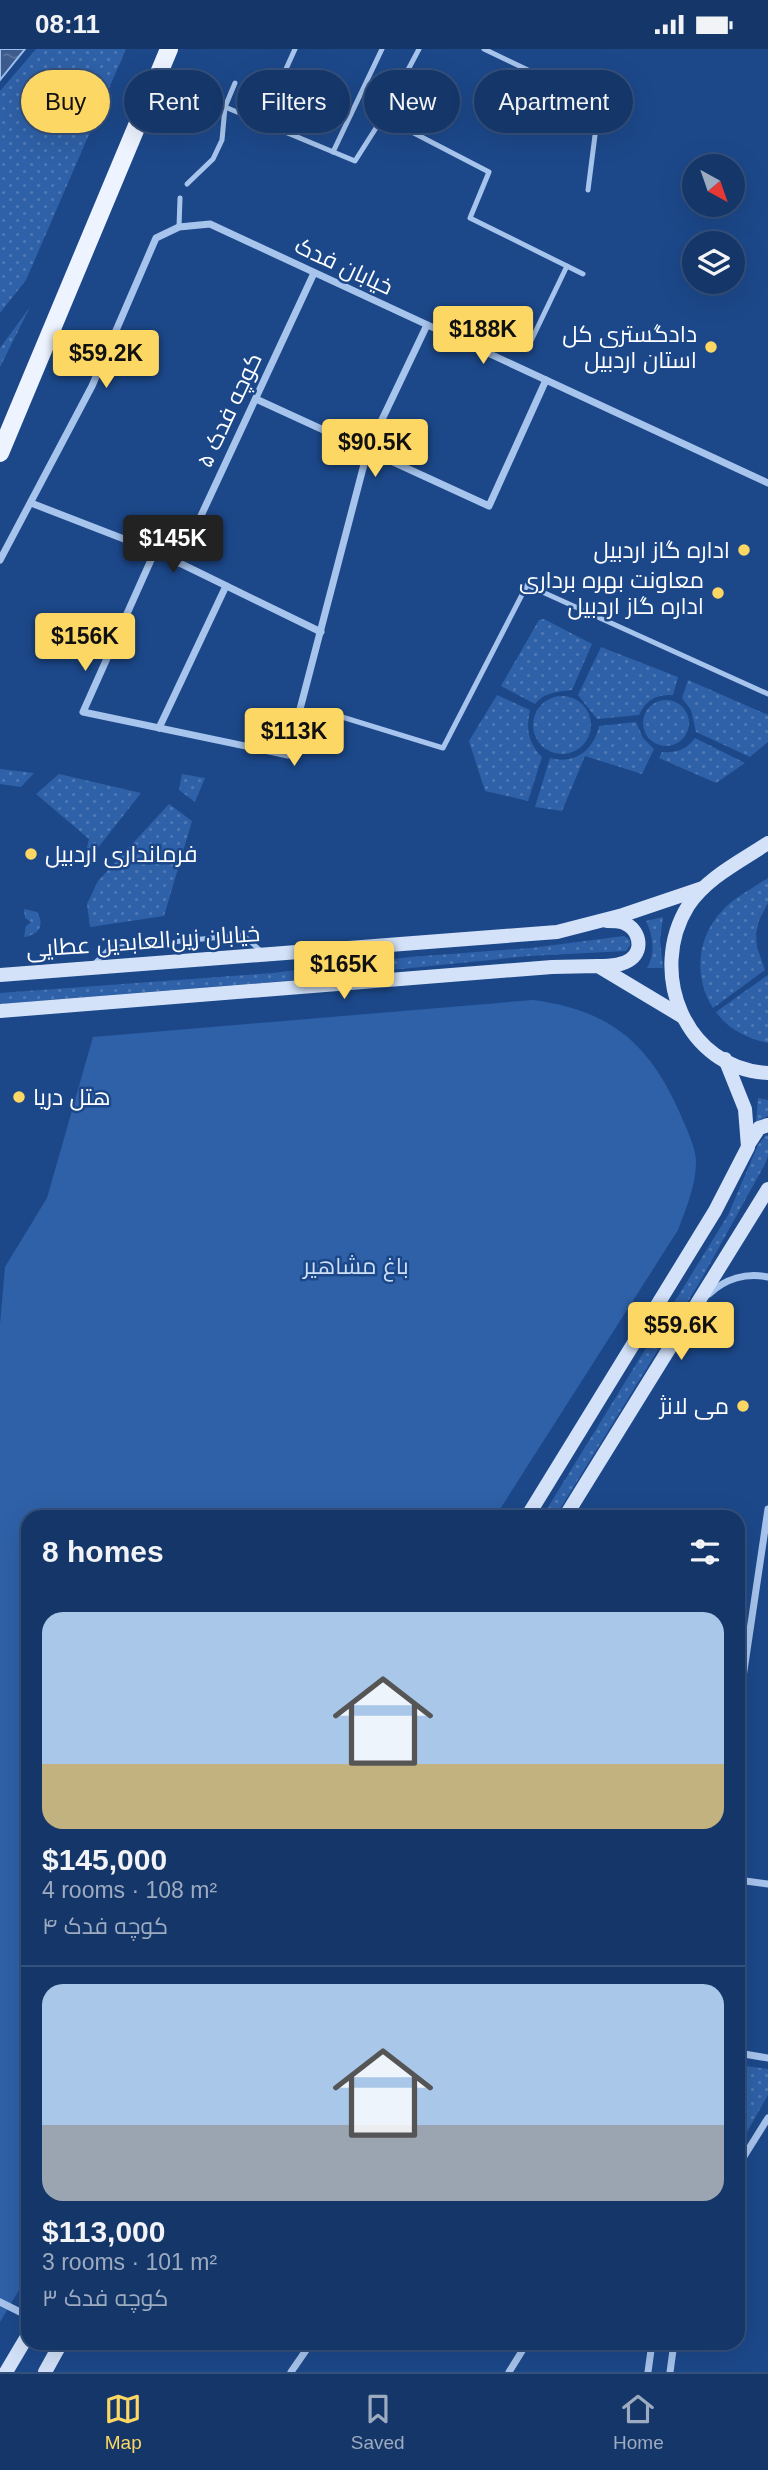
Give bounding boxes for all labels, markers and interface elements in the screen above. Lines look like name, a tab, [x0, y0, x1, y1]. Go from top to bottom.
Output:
text: 08:11	[35, 9, 100, 39]
chip: Buy	[21, 70, 110, 133]
chip: Rent	[124, 70, 223, 133]
chip: Filters	[237, 70, 350, 133]
chip: New	[364, 70, 460, 133]
chip: Apartment	[474, 70, 633, 133]
north arrow	[682, 154, 746, 217]
map controls	[682, 154, 745, 294]
button: layers	[682, 231, 745, 294]
street label: خیابان فدک	[290, 232, 397, 301]
pin: $188K	[434, 307, 532, 366]
text: $188K	[449, 316, 517, 342]
place label: دادگستری کل استان اردبیل	[562, 321, 697, 374]
pin: $59.2K	[49, 331, 163, 390]
marker: دادگستری کل استان اردبیل	[703, 339, 719, 355]
text: $59.2K	[69, 340, 143, 366]
street label: کوچه فدک ۵	[191, 349, 269, 472]
pin: $90.5K	[318, 419, 432, 479]
text: $90.5K	[338, 429, 412, 455]
pin: $145K	[124, 515, 222, 575]
text: $145K	[139, 525, 207, 551]
place label: اداره گاز اردبیل	[594, 537, 730, 564]
marker: اداره گاز اردبیل	[736, 542, 752, 558]
place label: معاونت بهره برداری اداره گاز اردبیل	[519, 567, 704, 620]
marker: معاونت بهره برداری اداره گاز اردبیل	[710, 585, 726, 601]
pin: $156K	[36, 613, 134, 673]
text: $156K	[51, 623, 119, 649]
pin: $113K	[245, 709, 343, 768]
text: $113K	[261, 718, 327, 744]
place label: فرمانداری اردبیل	[45, 841, 197, 868]
marker: فرمانداری اردبیل	[23, 846, 39, 862]
street label: خیابان زین‌العابدین عطایی	[25, 920, 261, 963]
pin: $165K	[295, 941, 393, 1001]
text: $165K	[310, 951, 378, 977]
place label: هتل دریا	[33, 1084, 111, 1111]
marker: هتل دریا	[11, 1089, 27, 1105]
park label: باغ مشاهیر	[301, 1253, 409, 1282]
pin: $59.6K	[624, 1303, 738, 1362]
text: $59.6K	[644, 1312, 718, 1338]
place label: می لانژ	[658, 1393, 729, 1420]
marker: می لانژ	[735, 1398, 751, 1414]
icon: filters	[686, 1533, 724, 1571]
text: 8 homes	[42, 1535, 164, 1568]
icon: home	[320, 1658, 446, 1784]
text: $145,000	[42, 1843, 167, 1876]
text: 4 rooms · 108 m²	[42, 1877, 217, 1903]
text: کوچه فدک ۴	[42, 1913, 168, 1939]
icon: home	[320, 2030, 446, 2156]
text: $113,000	[42, 2215, 165, 2248]
text: 3 rooms · 101 m²	[42, 2249, 217, 2275]
text: کوچه فدک ۳	[42, 2285, 168, 2311]
tab: Map	[104, 2390, 142, 2454]
tab: Saved	[351, 2390, 405, 2454]
tab: Home	[613, 2390, 664, 2454]

